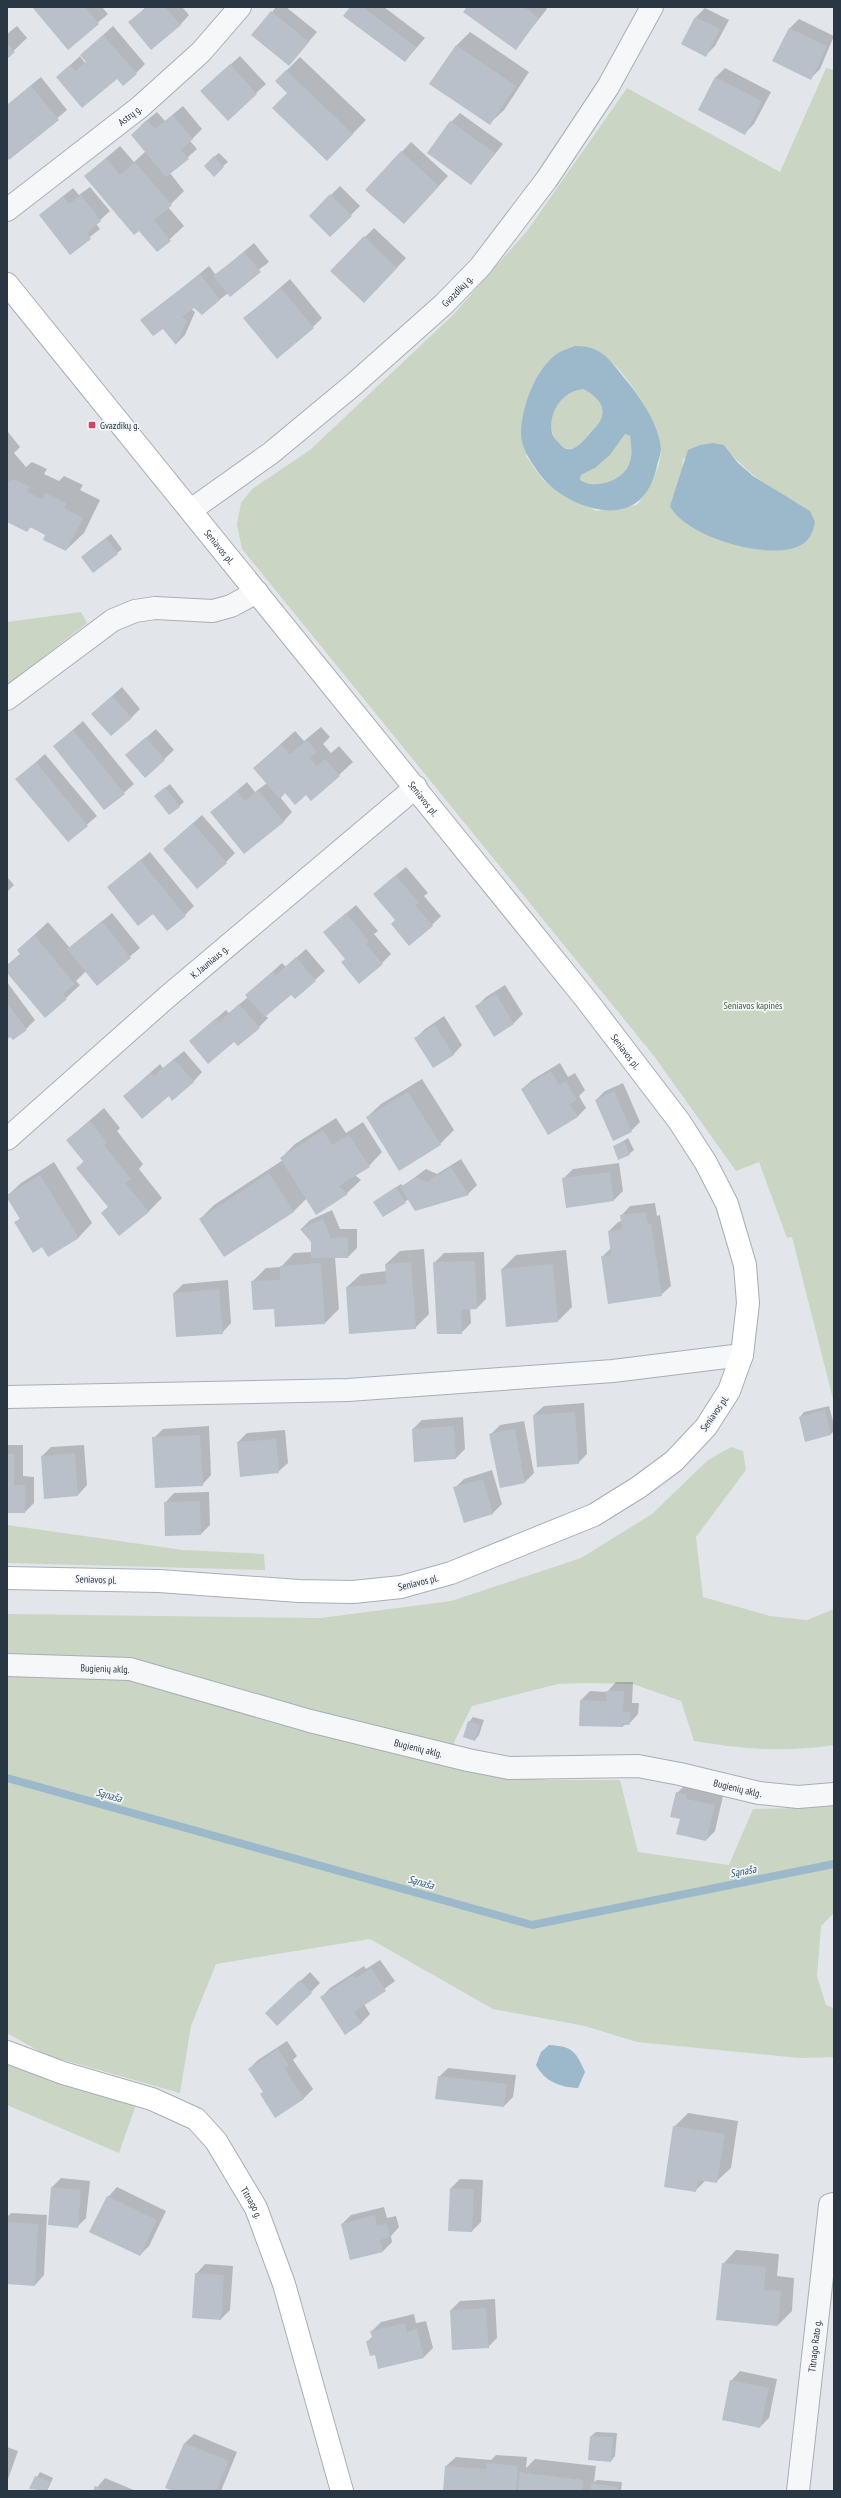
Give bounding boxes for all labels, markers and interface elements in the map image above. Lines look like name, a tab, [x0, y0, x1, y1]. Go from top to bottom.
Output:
street label: Astrų g.	[116, 102, 144, 129]
street label: Gvazdikų g.	[439, 272, 476, 310]
place label: Gvazdikų g.	[100, 419, 140, 432]
marker: Gvazdikų g.	[87, 420, 97, 430]
street label: Seniavos pl.	[201, 527, 237, 567]
street label: Seniavos pl.	[405, 779, 441, 819]
street label: K. Jauniaus g.	[188, 942, 231, 982]
park label: Seniavos kapinės	[724, 999, 783, 1012]
street label: Seniavos pl.	[608, 1032, 643, 1072]
street label: Seniavos pl.	[697, 1393, 732, 1434]
street label: Seniavos pl.	[397, 1571, 440, 1594]
street label: Seniavos pl.	[75, 1572, 117, 1587]
street label: Bugienių aklg.	[80, 1661, 130, 1676]
street label: Bugienių aklg.	[393, 1736, 444, 1760]
street label: Bugienių aklg.	[712, 1776, 762, 1800]
water label: Sąnaša	[94, 1785, 124, 1806]
water label: Sąnaša	[729, 1861, 758, 1880]
water label: Sąnaša	[406, 1872, 436, 1893]
street label: Titnago g.	[238, 2184, 265, 2221]
street label: Titnago Rato g.	[805, 2319, 824, 2373]

